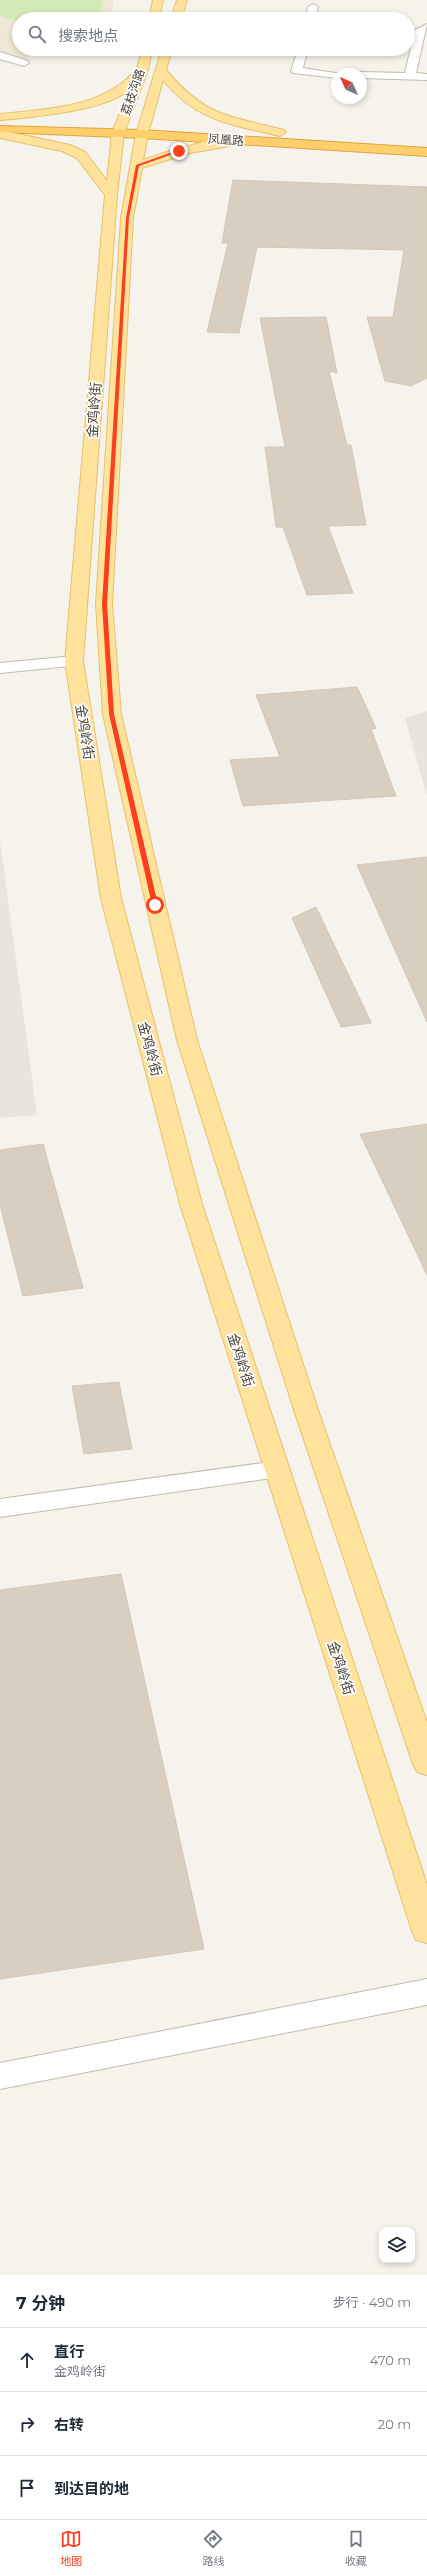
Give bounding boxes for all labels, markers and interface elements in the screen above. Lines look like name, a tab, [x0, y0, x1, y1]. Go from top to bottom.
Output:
search box	[12, 12, 415, 56]
icon: search	[26, 23, 48, 45]
text: 搜索地点	[58, 26, 118, 45]
street label: 荔枝沟路	[118, 67, 147, 117]
north arrow	[331, 68, 367, 104]
street label: 凤凰路	[208, 131, 245, 148]
route end	[170, 142, 188, 160]
street label: 金鸡岭街	[83, 381, 105, 439]
street label: 金鸡岭街	[72, 703, 98, 761]
route start	[146, 896, 164, 914]
street label: 金鸡岭街	[134, 1020, 166, 1078]
street label: 金鸡岭街	[224, 1331, 258, 1389]
street label: 金鸡岭街	[324, 1639, 358, 1697]
map controls	[379, 2227, 415, 2263]
button: layers	[379, 2227, 415, 2263]
text: 7 分钟	[16, 2293, 65, 2313]
text: 步行 · 490 m	[333, 2294, 411, 2310]
text: 直行	[54, 2342, 84, 2361]
icon: ahead	[16, 2349, 38, 2371]
text: 470 m	[370, 2352, 411, 2368]
text: 金鸡岭街	[54, 2363, 106, 2379]
icon: right	[16, 2413, 38, 2435]
text: 右转	[54, 2415, 84, 2434]
text: 20 m	[378, 2416, 411, 2432]
icon: arrive	[16, 2477, 38, 2499]
text: 到达目的地	[54, 2479, 129, 2498]
tab: 地图	[60, 2528, 82, 2568]
tab: 路线	[202, 2528, 224, 2568]
tab: 收藏	[345, 2528, 367, 2568]

